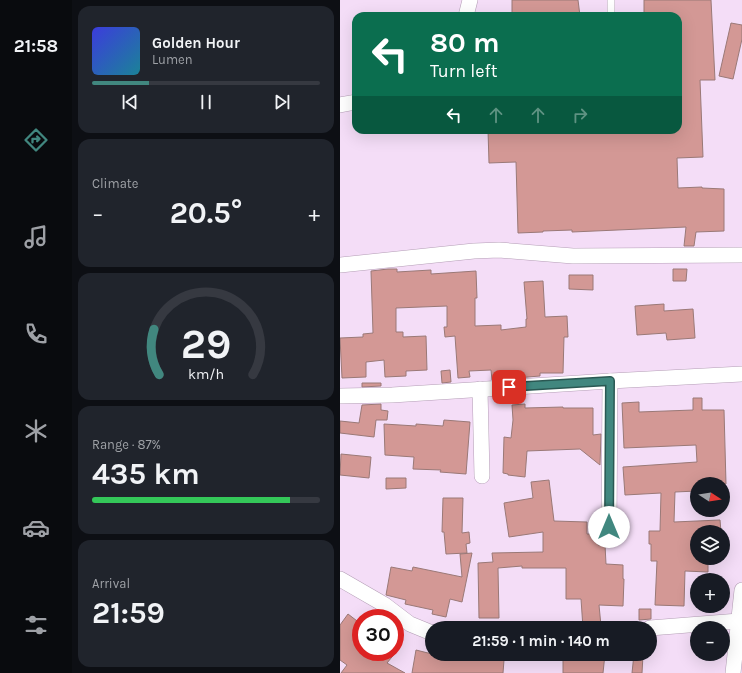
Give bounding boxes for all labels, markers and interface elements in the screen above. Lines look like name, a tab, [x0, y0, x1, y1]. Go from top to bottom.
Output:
text: 80 m	[430, 26, 499, 59]
icon: left	[364, 28, 416, 80]
text: Golden Hour	[152, 34, 240, 52]
text: 21:58	[14, 35, 58, 57]
text: Lumen	[152, 52, 193, 67]
text: Turn left	[430, 60, 498, 82]
icon: previous	[119, 91, 141, 113]
icon: pause	[195, 91, 217, 113]
icon: next	[271, 91, 293, 113]
icon: left	[443, 104, 465, 126]
icon: ahead	[485, 104, 507, 126]
icon: ahead	[527, 104, 549, 126]
icon: right	[569, 104, 591, 126]
icon: directions	[22, 126, 50, 154]
text: Climate	[92, 176, 138, 191]
text: 20.5°	[170, 195, 242, 231]
text: −	[92, 201, 104, 227]
text: +	[308, 201, 320, 227]
icon: music	[22, 223, 50, 251]
text: 29	[181, 319, 231, 367]
icon: phone	[22, 320, 50, 348]
text: km/h	[188, 365, 224, 382]
pin	[492, 370, 526, 404]
icon: arrive	[498, 376, 520, 398]
icon: climate	[22, 417, 50, 445]
text: Range · 87%	[92, 437, 161, 452]
text: 435 km	[92, 456, 200, 492]
north arrow	[690, 477, 730, 517]
map controls	[690, 477, 730, 661]
position arrow	[588, 506, 630, 548]
icon: car	[22, 514, 50, 542]
button: layers	[690, 525, 730, 565]
button: +	[690, 573, 730, 613]
text: Arrival	[92, 576, 130, 591]
text: 21:59	[92, 595, 165, 631]
speed limit sign: 30	[352, 609, 404, 661]
icon: filters	[22, 611, 50, 639]
button: −	[690, 621, 730, 661]
text: 21:59 · 1 min · 140 m	[472, 632, 610, 650]

